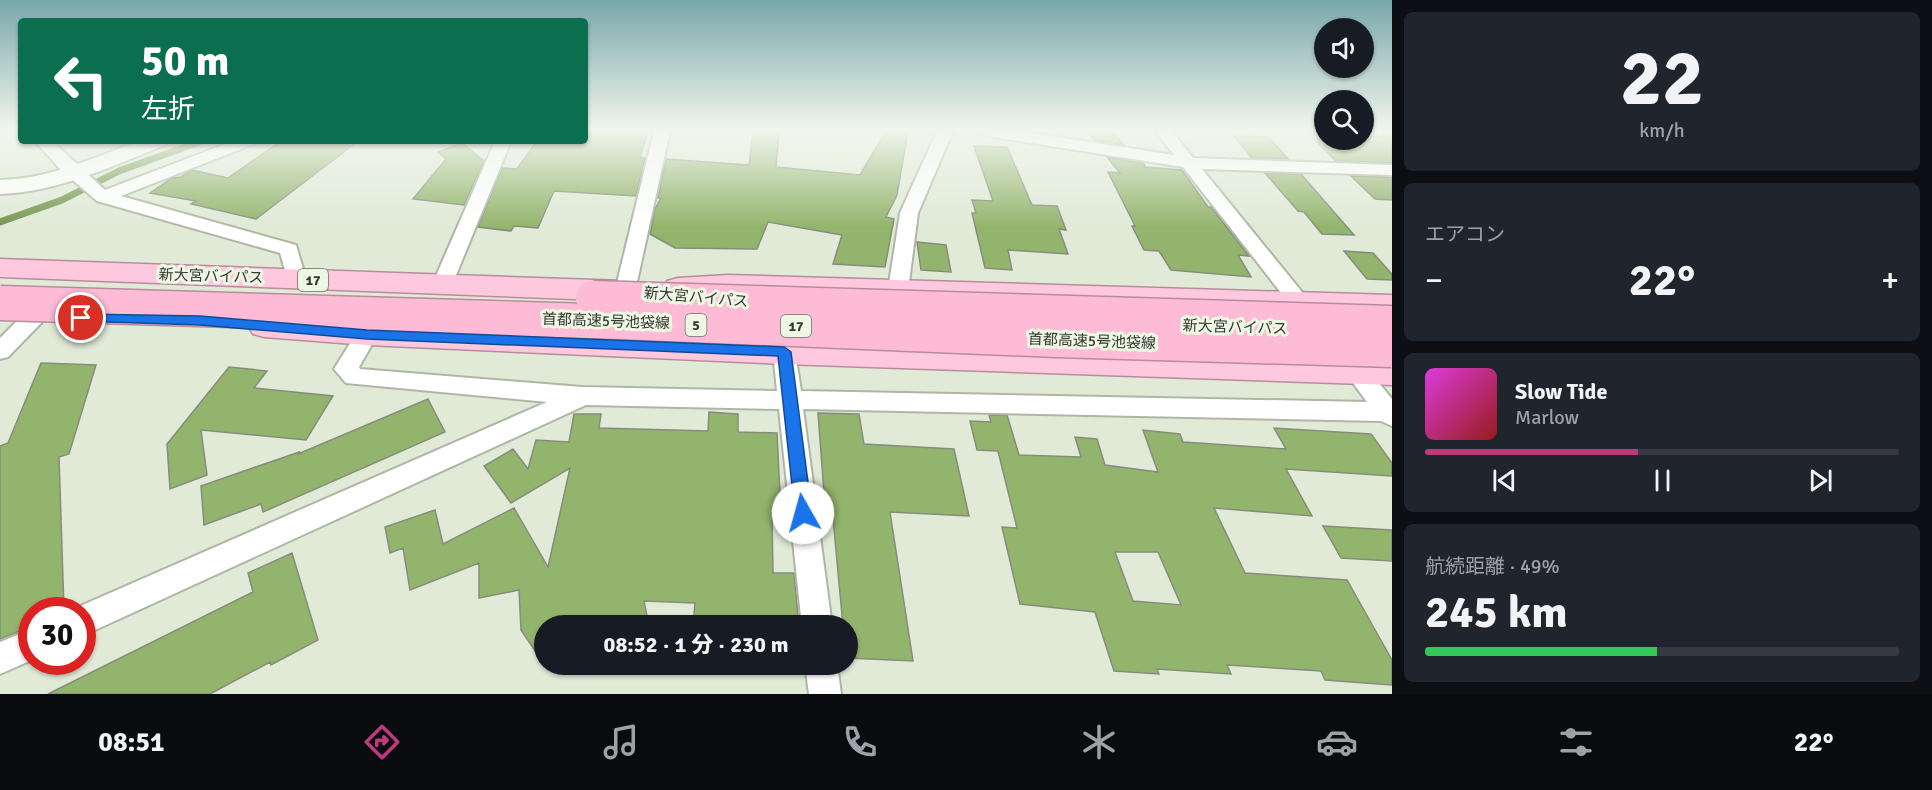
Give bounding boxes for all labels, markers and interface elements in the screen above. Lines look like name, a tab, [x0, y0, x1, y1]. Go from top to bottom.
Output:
map controls	[1314, 18, 1374, 150]
button: sound	[1314, 18, 1374, 78]
text: 22	[1620, 31, 1704, 127]
text: 50 m	[141, 36, 230, 87]
icon: left	[42, 42, 120, 120]
button: search	[1314, 90, 1374, 150]
text: 左折	[141, 93, 195, 126]
text: km/h	[1639, 118, 1685, 143]
text: エアコン	[1425, 222, 1505, 247]
text: 22°	[1629, 253, 1695, 308]
text: −	[1425, 260, 1443, 301]
text: +	[1881, 260, 1899, 301]
street label: 新大宮バイパス	[158, 265, 264, 287]
road number: 17	[298, 269, 328, 291]
street label: 新大宮バイパス	[643, 283, 749, 311]
pin	[55, 292, 106, 343]
icon: arrive	[64, 301, 97, 334]
street label: 首都高速5号池袋線	[542, 310, 670, 332]
road number: 5	[686, 314, 706, 336]
road number: 17	[781, 315, 811, 337]
street label: 新大宮バイパス	[1182, 316, 1288, 338]
street label: 首都高速5号池袋線	[1028, 330, 1156, 352]
text: Slow Tide	[1515, 378, 1607, 405]
text: Marlow	[1515, 405, 1579, 430]
icon: previous	[1488, 464, 1521, 497]
icon: pause	[1646, 464, 1679, 497]
icon: next	[1804, 464, 1837, 497]
position arrow	[771, 481, 835, 545]
text: 航続距離 · 49%	[1425, 554, 1560, 579]
text: 245 km	[1425, 585, 1568, 640]
speed limit sign: 30	[18, 597, 96, 675]
text: 08:52 · 1 分 · 230 m	[604, 631, 788, 658]
icon: directions	[361, 721, 403, 763]
icon: music	[600, 721, 642, 763]
icon: phone	[839, 721, 881, 763]
icon: climate	[1078, 721, 1120, 763]
icon: car	[1316, 721, 1358, 763]
icon: filters	[1555, 721, 1597, 763]
text: 08:51	[98, 726, 165, 759]
text: 22°	[1794, 726, 1834, 759]

